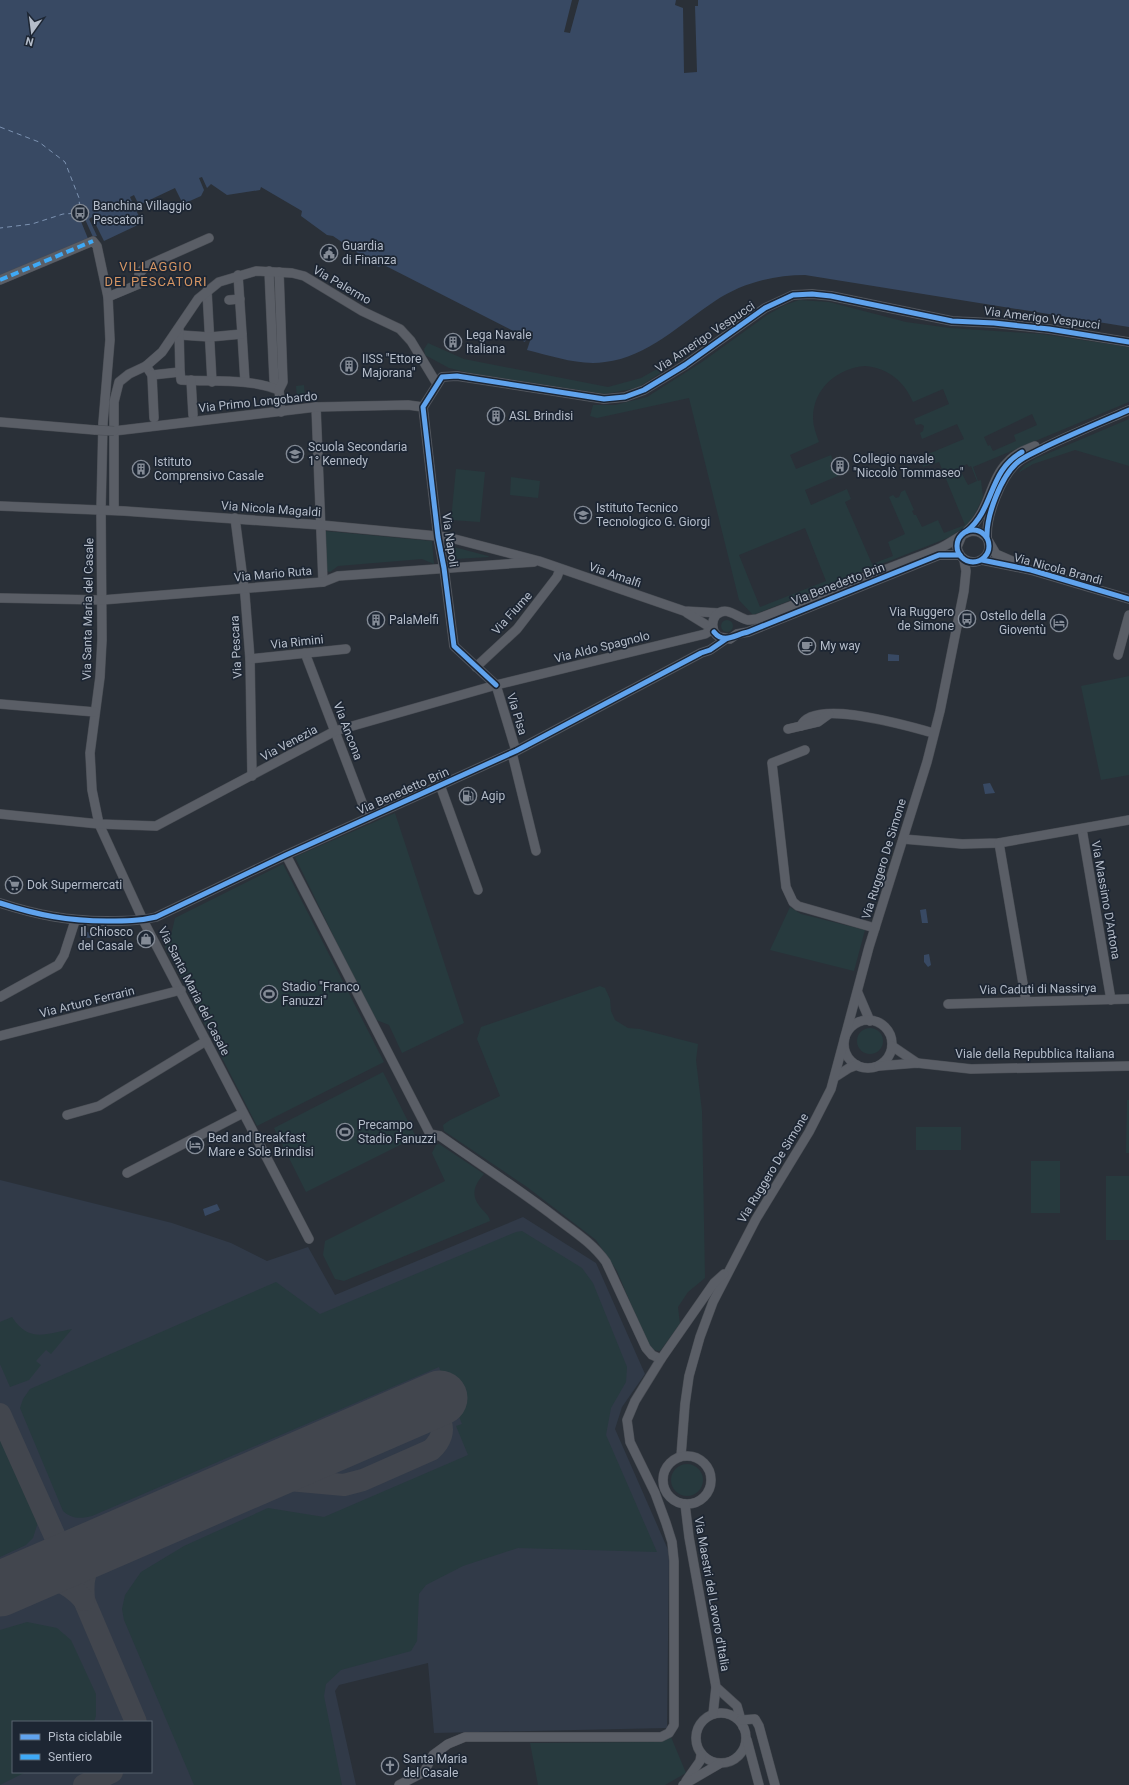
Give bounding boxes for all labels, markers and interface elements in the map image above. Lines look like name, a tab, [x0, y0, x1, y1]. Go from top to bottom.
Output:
north arrow	[12, 12, 52, 52]
text: N	[24, 34, 35, 48]
place label: Banchina Villaggio Pescatori	[93, 199, 192, 227]
bus stop icon: Banchina Villaggio Pescatori	[70, 203, 90, 223]
place label: Guardia di Finanza	[342, 239, 396, 267]
public building icon: Guardia di Finanza	[319, 243, 339, 263]
district label: VILLAGGIO DEI PESCATORI	[104, 259, 208, 289]
street label: Via Palermo	[310, 263, 374, 307]
street label: Via Amerigo Vespucci	[653, 298, 758, 376]
street label: Via Amerigo Vespucci	[983, 304, 1101, 332]
place label: Lega Navale Italiana	[466, 328, 532, 356]
building icon: Lega Navale Italiana	[443, 332, 463, 352]
place label: IISS "Ettore Majorana"	[362, 352, 421, 380]
building icon: IISS "Ettore Majorana"	[339, 356, 359, 376]
street label: Via Primo Longobardo	[198, 389, 318, 415]
building icon: ASL Brindisi	[486, 406, 506, 426]
place label: ASL Brindisi	[509, 409, 573, 423]
place label: Scuola Secondaria 1° Kennedy	[308, 440, 407, 468]
school or university icon: Scuola Secondaria 1° Kennedy	[285, 444, 305, 464]
place label: Collegio navale "Niccolò Tommaseo"	[853, 452, 964, 480]
place label: Istituto Comprensivo Casale	[154, 455, 264, 483]
building icon: Collegio navale "Niccolò Tommaseo"	[830, 456, 850, 476]
building icon: Istituto Comprensivo Casale	[131, 459, 151, 479]
street label: Via Nicola Magaldi	[221, 499, 321, 519]
place label: Istituto Tecnico Tecnologico G. Giorgi	[596, 501, 710, 529]
school or university icon: Istituto Tecnico Tecnologico G. Giorgi	[573, 505, 593, 525]
street label: Via Napoli	[439, 512, 461, 568]
street label: Via Santa Maria del Casale	[80, 538, 96, 680]
street label: Via Nicola Brandi	[1012, 550, 1104, 588]
street label: Via Amalfi	[587, 560, 643, 590]
street label: Via Benedetto Brin	[789, 560, 887, 608]
street label: Via Mario Ruta	[233, 564, 313, 584]
street label: Via Fiume	[489, 589, 535, 637]
place label: Via Ruggero de Simone	[889, 605, 954, 633]
bus stop icon: Via Ruggero de Simone	[957, 609, 977, 629]
place label: Ostello della Gioventù	[980, 609, 1046, 637]
building icon: PalaMelfi	[366, 610, 386, 630]
place label: PalaMelfi	[389, 613, 439, 627]
hotel icon: Ostello della Gioventù	[1049, 613, 1069, 633]
street label: Via Pescara	[227, 615, 245, 679]
street label: Via Aldo Spagnolo	[553, 628, 651, 666]
street label: Via Rimini	[270, 632, 324, 652]
cafe icon: My way	[797, 636, 817, 656]
place label: My way	[820, 639, 861, 653]
street label: Via Pisa	[504, 691, 530, 737]
street label: Via Ancona	[331, 700, 365, 762]
street label: Via Venezia	[258, 722, 320, 764]
street label: Via Benedetto Brin	[355, 765, 451, 817]
fuel station icon: Agip	[458, 786, 478, 806]
place label: Agip	[481, 789, 505, 803]
street label: Via Ruggero De Simone	[859, 797, 909, 921]
street label: Via Massimo D'Antona	[1089, 840, 1123, 960]
supermarket icon: Dok Supermercati	[4, 875, 24, 895]
place label: Dok Supermercati	[27, 878, 122, 892]
street label: Via Santa Maria del Casale	[155, 924, 233, 1058]
place label: Il Chiosco del Casale	[78, 925, 133, 953]
shop icon: Il Chiosco del Casale	[136, 929, 156, 949]
place label: Stadio "Franco Fanuzzi"	[282, 980, 360, 1008]
street label: Via Caduti di Nassirya	[979, 981, 1097, 997]
street label: Via Arturo Ferrarin	[38, 983, 136, 1021]
sports icon: Stadio "Franco Fanuzzi"	[259, 984, 279, 1004]
street label: Viale della Repubblica Italiana	[955, 1047, 1115, 1061]
street label: Via Ruggero De Simone	[735, 1111, 811, 1225]
place label: Precampo Stadio Fanuzzi	[358, 1118, 436, 1146]
sports icon: Precampo Stadio Fanuzzi	[335, 1122, 355, 1142]
place label: Bed and Breakfast Mare e Sole Brindisi	[208, 1131, 314, 1159]
hotel icon: Bed and Breakfast Mare e Sole Brindisi	[185, 1135, 205, 1155]
street label: Via Maestri del Lavoro d'Italia	[691, 1516, 733, 1672]
legend	[12, 1721, 152, 1773]
text: Pista ciclabile	[48, 1730, 122, 1744]
text: Sentiero	[48, 1750, 92, 1764]
place label: Santa Maria del Casale	[403, 1752, 467, 1780]
church icon: Santa Maria del Casale	[380, 1756, 400, 1776]

